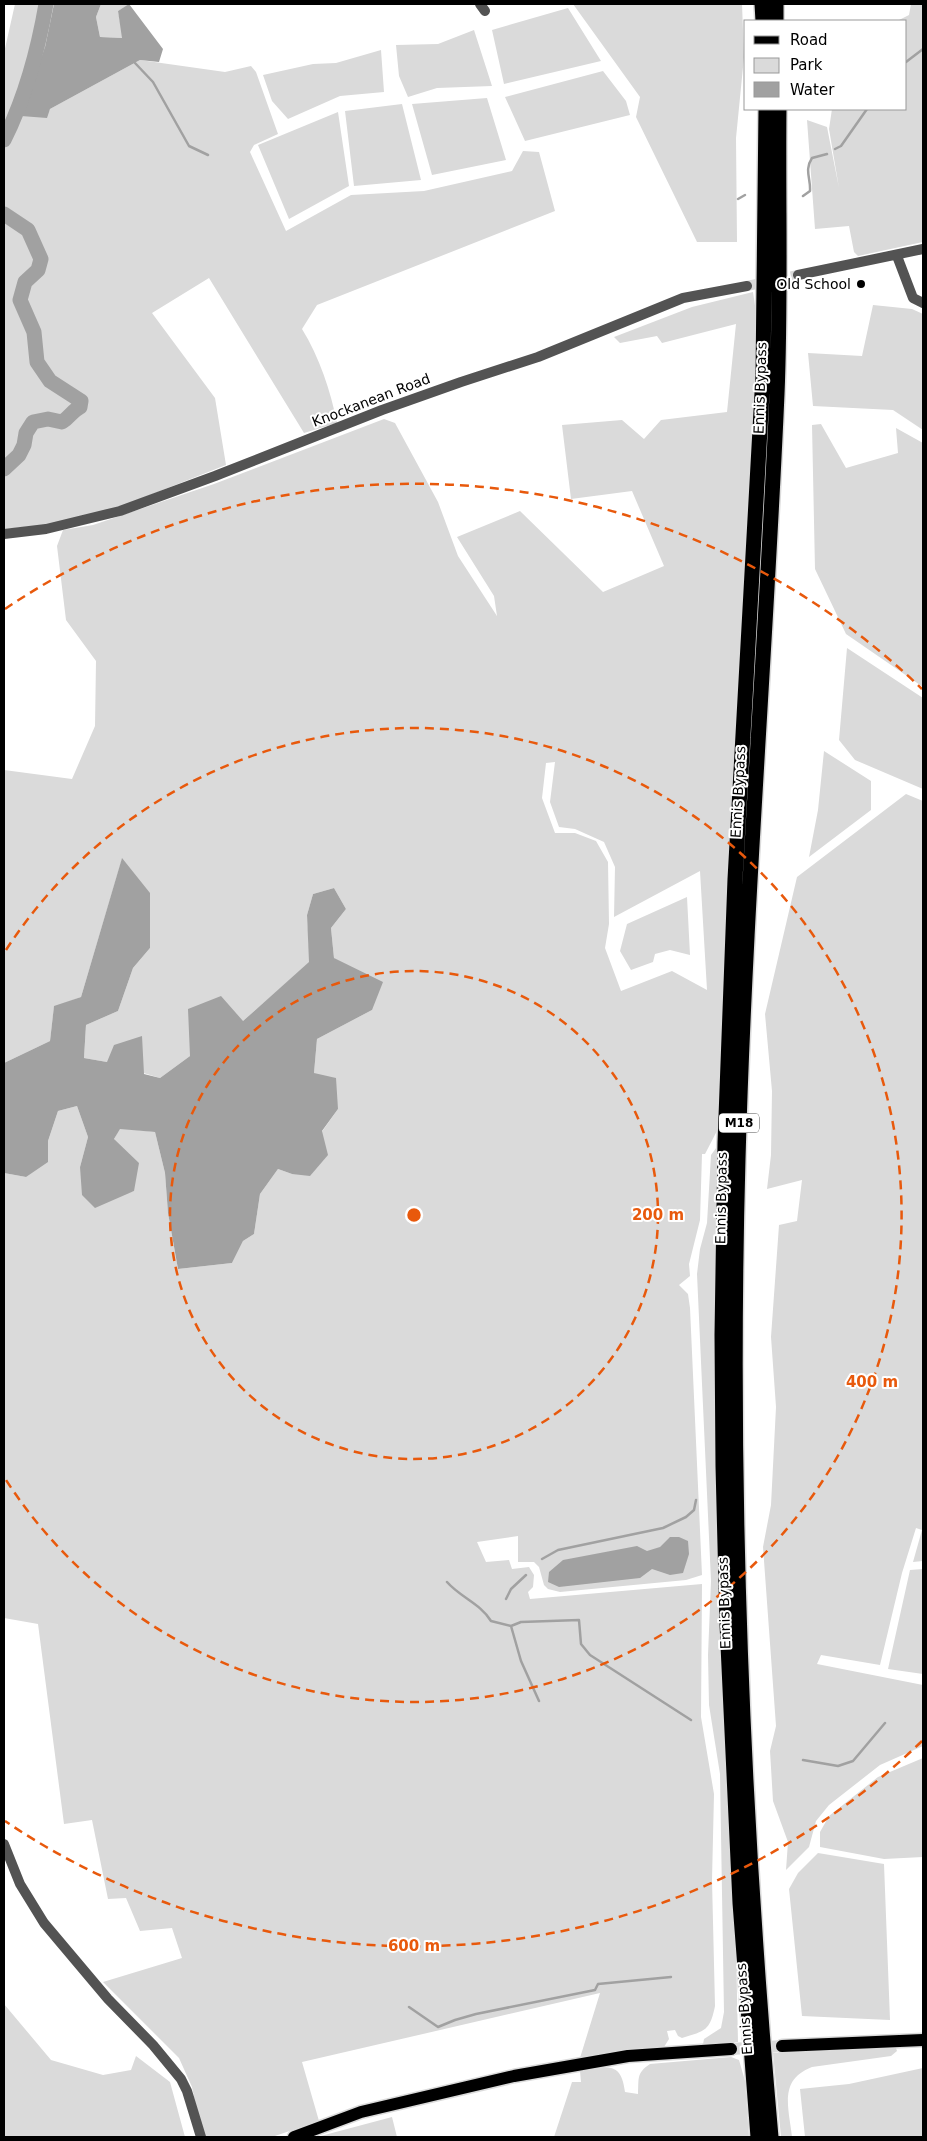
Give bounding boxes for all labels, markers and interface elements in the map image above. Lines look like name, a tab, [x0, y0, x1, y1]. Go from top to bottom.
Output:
legend	[744, 20, 907, 110]
text: Road	[790, 31, 828, 49]
text: Park	[790, 56, 823, 74]
text: Water	[790, 81, 835, 99]
place label: Old School	[776, 276, 851, 292]
marker: Old School	[855, 278, 867, 290]
street label: Ennis Bypass	[750, 342, 770, 434]
street label: Knockanean Road	[310, 370, 432, 430]
street label: Ennis Bypass	[728, 746, 748, 838]
road number: M18	[719, 1114, 759, 1132]
street label: Ennis Bypass	[712, 1152, 730, 1244]
centre of rings	[405, 1206, 423, 1224]
text: 200 m	[632, 1206, 684, 1224]
text: 400 m	[846, 1373, 898, 1391]
street label: Ennis Bypass	[714, 1557, 734, 1649]
text: 600 m	[388, 1937, 440, 1955]
street label: Ennis Bypass	[733, 1962, 755, 2056]

